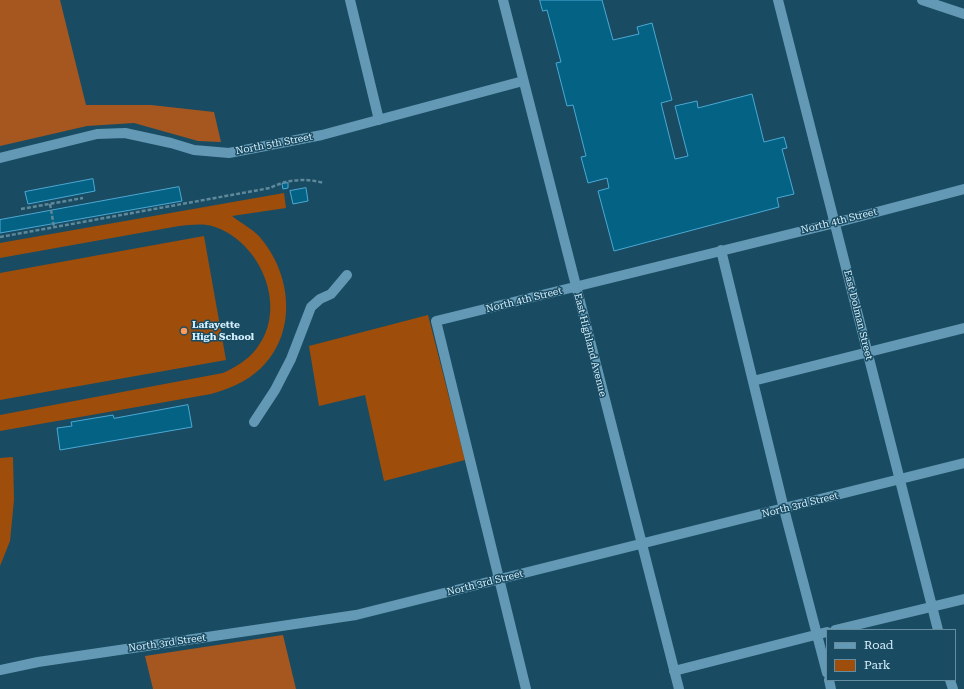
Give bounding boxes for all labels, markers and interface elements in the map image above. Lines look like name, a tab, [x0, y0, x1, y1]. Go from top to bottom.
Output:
street label: North 5th Street	[235, 131, 313, 157]
street label: North 4th Street	[800, 206, 878, 236]
street label: East Dolman Street	[841, 269, 875, 361]
street label: North 4th Street	[485, 285, 563, 315]
street label: East Highland Avenue	[571, 292, 609, 398]
place label: Lafayette High School	[192, 319, 254, 342]
marker: Lafayette High School	[179, 326, 189, 336]
street label: North 3rd Street	[761, 490, 839, 520]
street label: North 3rd Street	[446, 568, 524, 598]
legend	[826, 629, 956, 681]
street label: North 3rd Street	[127, 632, 207, 654]
text: Road	[864, 638, 893, 652]
text: Park	[864, 658, 890, 672]

